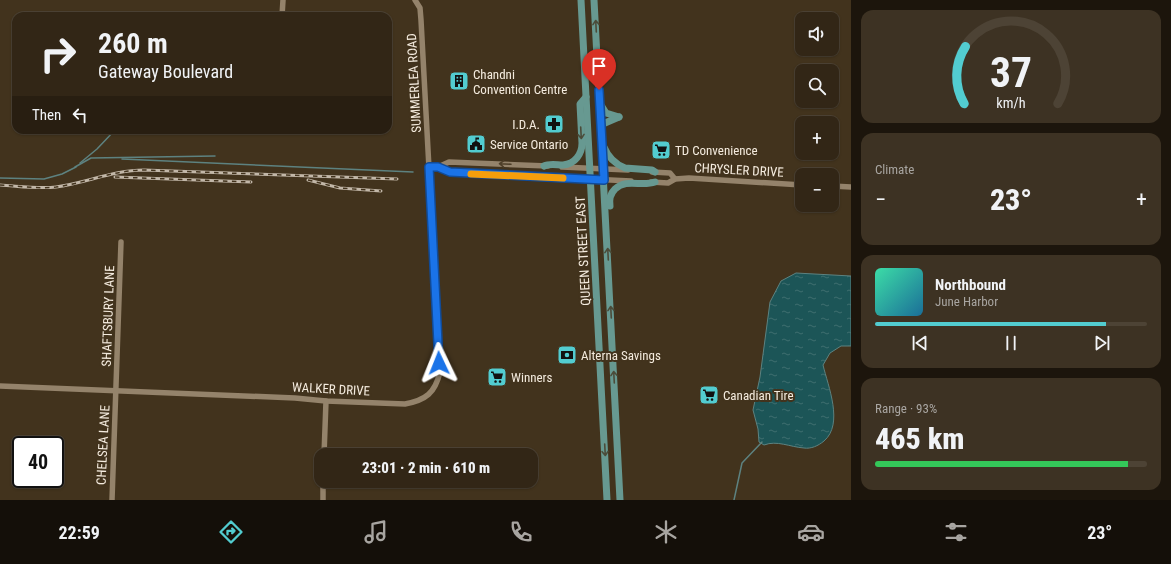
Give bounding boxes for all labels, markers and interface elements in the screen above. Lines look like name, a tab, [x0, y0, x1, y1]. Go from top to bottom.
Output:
map controls	[795, 12, 839, 212]
button: sound	[795, 12, 839, 56]
one-way arrow	[592, 20, 599, 33]
text: 260 m	[98, 27, 168, 60]
icon: right	[32, 28, 84, 80]
street label: SUMMERLEA ROAD	[404, 33, 424, 133]
text: 37	[990, 48, 1032, 97]
pin	[582, 49, 616, 90]
icon: arrive	[588, 55, 610, 77]
text: Gateway Boulevard	[98, 61, 233, 82]
button: search	[795, 64, 839, 108]
place label: Chandni Convention Centre	[473, 67, 567, 97]
building icon: Chandni Convention Centre	[448, 70, 470, 92]
text: km/h	[996, 95, 1026, 111]
icon: left	[69, 104, 91, 126]
text: Then	[32, 106, 61, 124]
pharmacy icon: I.D.A.	[543, 113, 565, 135]
button: +	[795, 116, 839, 160]
place label: I.D.A.	[512, 117, 540, 132]
one-way arrow	[578, 126, 585, 139]
public building icon: Service Ontario	[465, 133, 487, 155]
place label: Service Ontario	[490, 137, 568, 152]
supermarket icon: TD Convenience	[650, 139, 672, 161]
place label: TD Convenience	[675, 143, 758, 158]
one-way arrow	[499, 160, 512, 168]
street label: CHRYSLER DRIVE	[694, 160, 784, 180]
text: Climate	[875, 162, 914, 177]
button: −	[795, 168, 839, 212]
text: 23°	[990, 182, 1032, 217]
text: −	[875, 187, 886, 212]
text: +	[1136, 187, 1147, 212]
street label: QUEEN STREET EAST	[573, 196, 593, 306]
one-way arrow	[604, 248, 611, 261]
street label: SHAFTSBURY LANE	[99, 265, 117, 367]
text: Northbound	[935, 276, 1006, 294]
text: June Harbor	[935, 294, 998, 309]
one-way arrow	[607, 306, 614, 319]
icon: previous	[909, 332, 931, 354]
icon: pause	[1000, 332, 1022, 354]
icon: next	[1091, 332, 1113, 354]
position arrow	[418, 342, 460, 384]
bank icon: Alterna Savings	[556, 344, 578, 366]
place label: Alterna Savings	[581, 348, 661, 363]
supermarket icon: Winners	[486, 366, 508, 388]
place label: Winners	[511, 370, 553, 385]
one-way arrow	[610, 371, 618, 384]
street label: WALKER DRIVE	[292, 379, 370, 399]
supermarket icon: Canadian Tire	[698, 384, 720, 406]
place label: Canadian Tire	[723, 388, 794, 403]
text: Range · 93%	[875, 401, 937, 416]
street label: CHELSEA LANE	[93, 405, 113, 485]
text: 465 km	[875, 421, 964, 456]
speed limit sign: 40	[12, 436, 64, 488]
one-way arrow	[601, 443, 608, 456]
text: 23:01 · 2 min · 610 m	[362, 459, 490, 477]
icon: directions	[217, 518, 245, 546]
icon: music	[362, 518, 390, 546]
icon: phone	[507, 518, 535, 546]
icon: climate	[652, 518, 680, 546]
icon: car	[797, 518, 825, 546]
icon: filters	[942, 518, 970, 546]
text: 22:59	[59, 522, 100, 543]
text: 23°	[1087, 522, 1112, 543]

